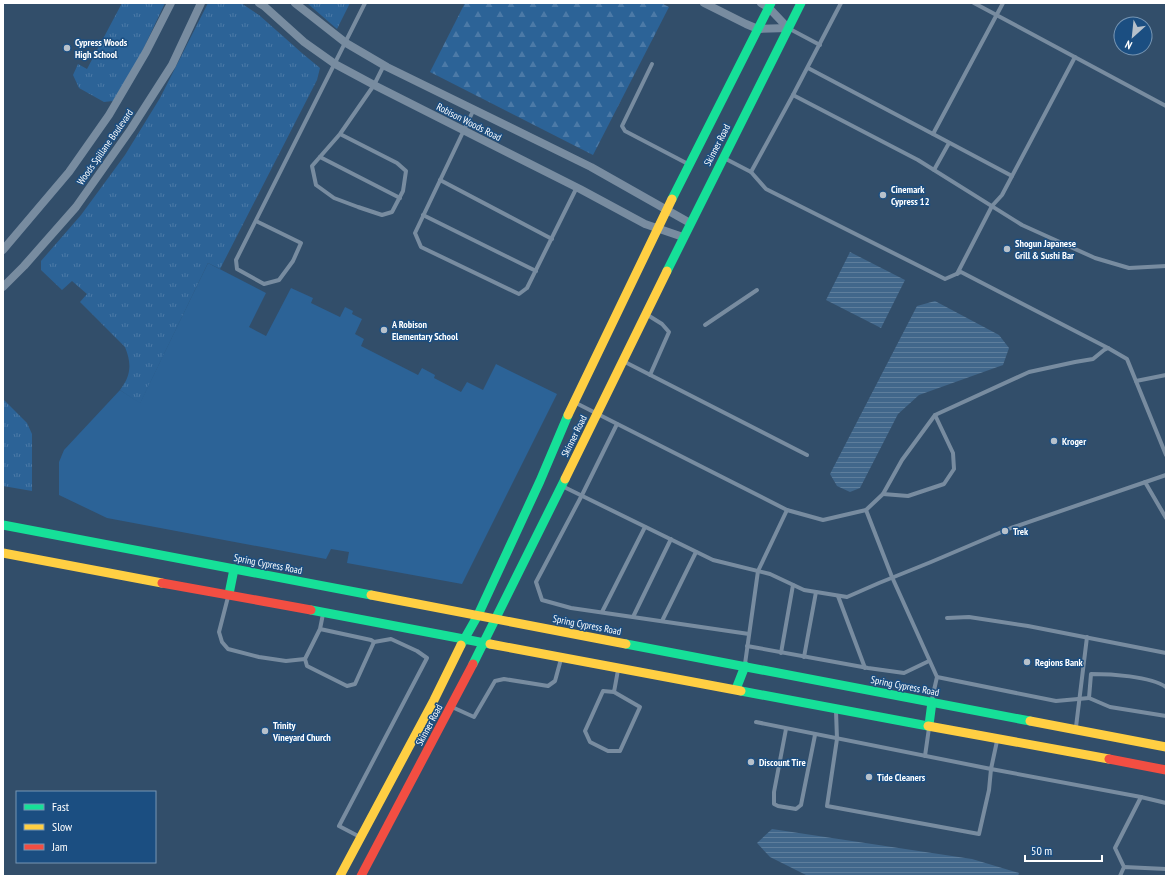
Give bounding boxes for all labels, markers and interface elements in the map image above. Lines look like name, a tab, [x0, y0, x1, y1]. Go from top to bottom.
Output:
north arrow	[1113, 16, 1153, 56]
place label: Cypress Woods High School	[75, 36, 128, 61]
text: N	[1123, 37, 1134, 52]
marker: Cypress Woods High School	[62, 43, 72, 53]
street label: Robison Woods Road	[434, 100, 504, 144]
street label: Woods Spillane Boulevard	[74, 107, 136, 187]
street label: Skinner Road	[701, 122, 733, 168]
place label: Cinemark Cypress 12	[891, 183, 930, 208]
marker: Cinemark Cypress 12	[878, 190, 888, 200]
place label: Shogun Japanese Grill & Sushi Bar	[1015, 237, 1076, 262]
marker: Shogun Japanese Grill & Sushi Bar	[1002, 244, 1012, 254]
place label: A Robison Elementary School	[391, 318, 458, 343]
marker: A Robison Elementary School	[379, 325, 389, 335]
street label: Skinner Road	[558, 413, 590, 459]
place label: Kroger	[1062, 435, 1086, 448]
marker: Kroger	[1049, 436, 1059, 446]
place label: Trek	[1013, 525, 1029, 538]
marker: Trek	[1000, 526, 1010, 536]
street label: Spring Cypress Road	[233, 551, 303, 577]
street label: Spring Cypress Road	[552, 612, 622, 638]
place label: Regions Bank	[1035, 656, 1084, 669]
marker: Regions Bank	[1022, 657, 1032, 667]
street label: Spring Cypress Road	[870, 673, 940, 699]
street label: Skinner Road	[413, 702, 445, 748]
place label: Trinity Vineyard Church	[272, 719, 331, 744]
marker: Trinity Vineyard Church	[260, 726, 270, 736]
place label: Discount Tire	[759, 756, 806, 769]
marker: Discount Tire	[746, 757, 756, 767]
place label: Tide Cleaners	[877, 771, 926, 784]
marker: Tide Cleaners	[864, 772, 874, 782]
legend	[16, 791, 156, 863]
text: Fast	[52, 799, 70, 814]
text: Slow	[52, 819, 73, 834]
scale bar	[1025, 837, 1102, 863]
text: Jam	[51, 839, 68, 854]
text: 50 m	[1031, 843, 1052, 858]

